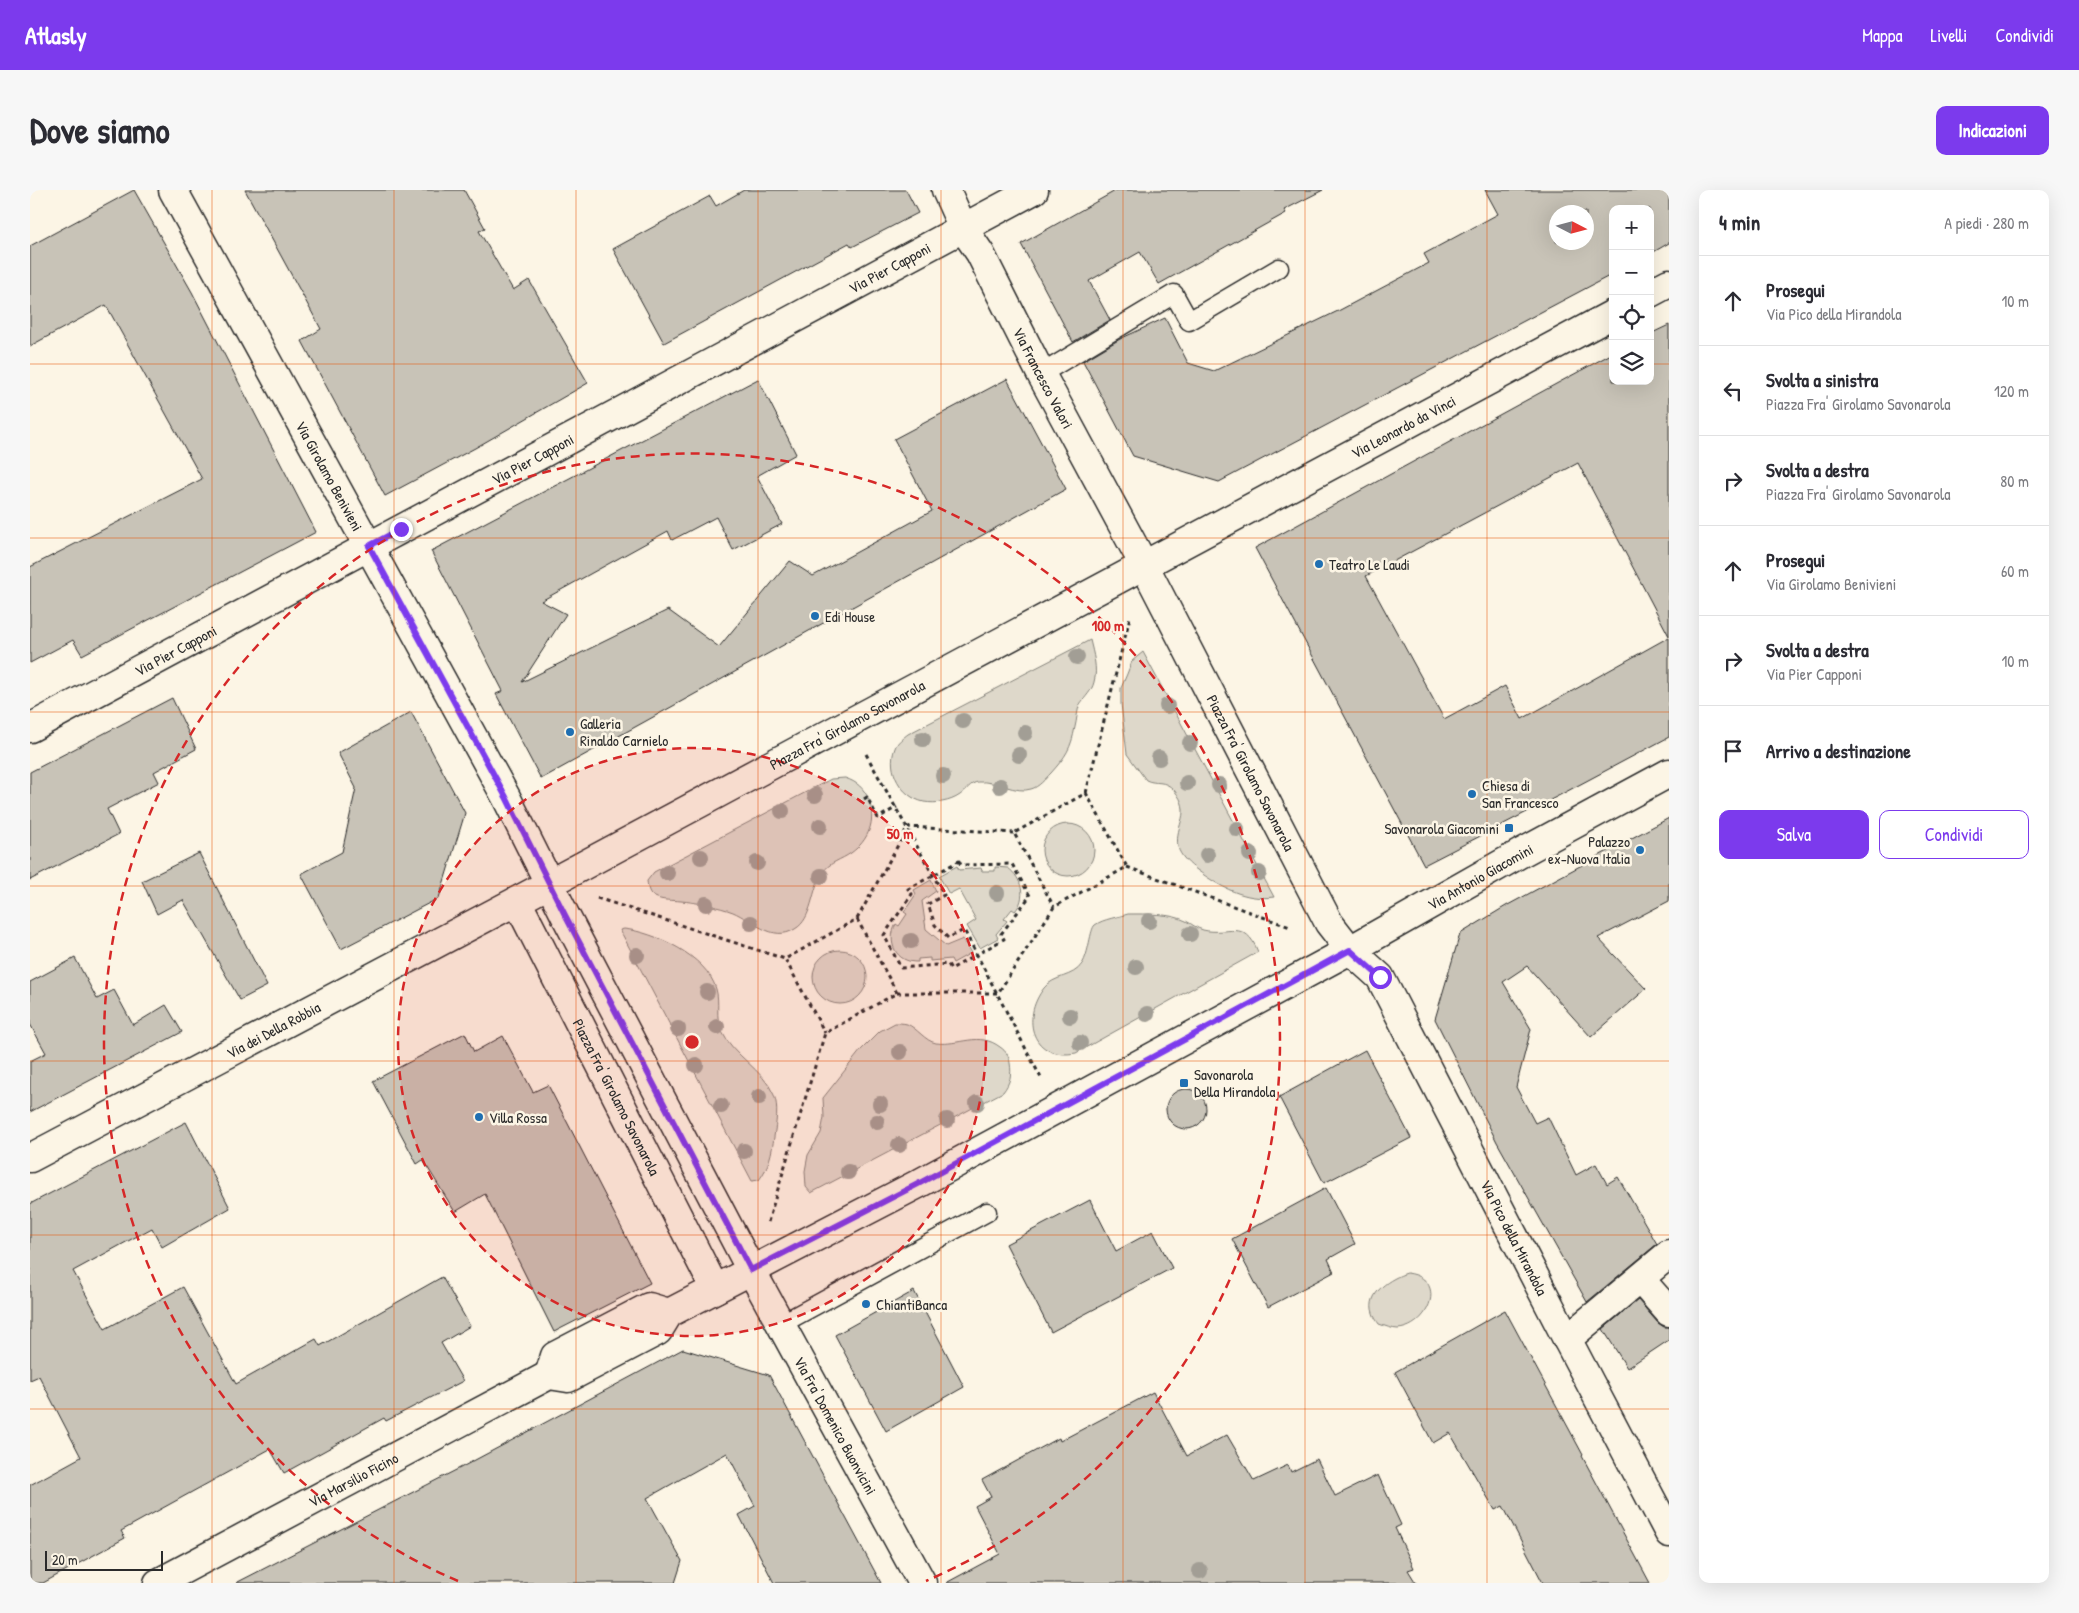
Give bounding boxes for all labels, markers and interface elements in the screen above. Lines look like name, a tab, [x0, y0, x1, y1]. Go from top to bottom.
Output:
text: Atlasly	[25, 19, 87, 51]
text: Mappa	[1862, 23, 1903, 48]
text: Livelli	[1931, 23, 1967, 48]
text: Condividi	[1995, 23, 2054, 48]
button: Indicazioni	[1936, 106, 2049, 155]
text: Dove siamo	[30, 107, 170, 154]
north arrow	[1549, 205, 1594, 250]
map controls	[1609, 205, 1654, 385]
button: +	[1609, 205, 1654, 250]
text: 4 min	[1719, 208, 1760, 237]
text: A piedi · 280 m	[1944, 212, 2029, 234]
street label: Via Pier Capponi	[845, 237, 934, 298]
button: −	[1609, 250, 1654, 295]
text: Prosegui	[1766, 277, 1825, 303]
icon: ahead	[1719, 287, 1747, 315]
text: 10 m	[2001, 290, 2029, 312]
button: locate	[1609, 295, 1654, 340]
text: Via Pico della Mirandola	[1766, 303, 1902, 325]
street label: Via Francesco Valori	[1009, 324, 1079, 432]
button: layers	[1609, 340, 1654, 385]
text: Svolta a sinistra	[1766, 367, 1878, 393]
icon: left	[1719, 377, 1747, 405]
text: 120 m	[1994, 380, 2029, 402]
street label: Via Leonardo da Vinci	[1347, 390, 1459, 463]
text: Piazza Fra' Girolamo Savonarola	[1766, 393, 1950, 415]
street label: Via Girolamo Benivieni	[291, 417, 368, 535]
street label: Via Pier Capponi	[488, 428, 577, 489]
text: Svolta a destra	[1766, 457, 1869, 483]
icon: right	[1719, 467, 1747, 495]
text: 80 m	[2000, 470, 2029, 492]
text: Piazza Fra' Girolamo Savonarola	[1766, 483, 1950, 505]
route end	[390, 518, 413, 541]
text: Prosegui	[1766, 547, 1825, 573]
place label: Teatro Le Laudi	[1329, 554, 1410, 575]
icon: ahead	[1719, 557, 1747, 585]
marker: Teatro Le Laudi	[1313, 558, 1325, 570]
text: 60 m	[2001, 560, 2029, 582]
text: Via Girolamo Benivieni	[1766, 573, 1896, 595]
place label: Edi House	[825, 606, 875, 627]
marker: Edi House	[809, 610, 821, 622]
text: 100 m	[1092, 615, 1124, 636]
street label: Via Pier Capponi	[131, 620, 220, 681]
text: Svolta a destra	[1766, 637, 1869, 663]
icon: right	[1719, 647, 1747, 675]
text: 10 m	[2001, 650, 2029, 672]
text: Via Pier Capponi	[1766, 663, 1862, 685]
street label: Piazza Fra' Girolamo Savonarola	[766, 674, 928, 774]
street label: Piazza Fra' Girolamo Savonarola	[1202, 691, 1300, 854]
place label: Galleria Rinaldo Carnielo	[580, 713, 668, 751]
marker: Galleria Rinaldo Carnielo	[564, 726, 576, 738]
icon: arrive	[1719, 737, 1747, 765]
text: Arrivo a destinazione	[1766, 738, 1911, 764]
place label: Chiesa di San Francesco	[1482, 775, 1559, 813]
marker: Chiesa di San Francesco	[1466, 788, 1478, 800]
button: Salva	[1719, 810, 1869, 859]
button: Condividi	[1879, 810, 2029, 859]
place label: Savonarola Giacomini	[1384, 818, 1499, 839]
marker: Savonarola Giacomini	[1503, 822, 1515, 834]
text: 50 m	[887, 823, 913, 844]
place label: Palazzo ex-Nuova Italia	[1548, 831, 1630, 869]
street label: Via Antonio Giacomini	[1423, 838, 1537, 915]
marker: Palazzo ex-Nuova Italia	[1634, 844, 1646, 856]
route start	[1369, 966, 1392, 989]
street label: Via dei Della Robbia	[223, 996, 324, 1063]
street label: Piazza Fra' Girolamo Savonarola	[568, 1015, 666, 1179]
centre of rings	[683, 1033, 701, 1051]
place label: Savonarola Della Mirandola	[1194, 1064, 1275, 1102]
marker: Savonarola Della Mirandola	[1178, 1077, 1190, 1089]
place label: Villa Rossa	[489, 1107, 547, 1128]
marker: Villa Rossa	[473, 1111, 485, 1123]
street label: Via Pico della Mirandola	[1476, 1176, 1553, 1299]
place label: ChiantiBanca	[876, 1294, 947, 1315]
marker: ChiantiBanca	[860, 1298, 872, 1310]
street label: Via Fra' Domenico Buonvicini	[790, 1352, 882, 1498]
street label: Via Marsilio Ficino	[305, 1447, 402, 1512]
scale bar	[45, 1548, 162, 1571]
text: 20 m	[52, 1550, 78, 1569]

